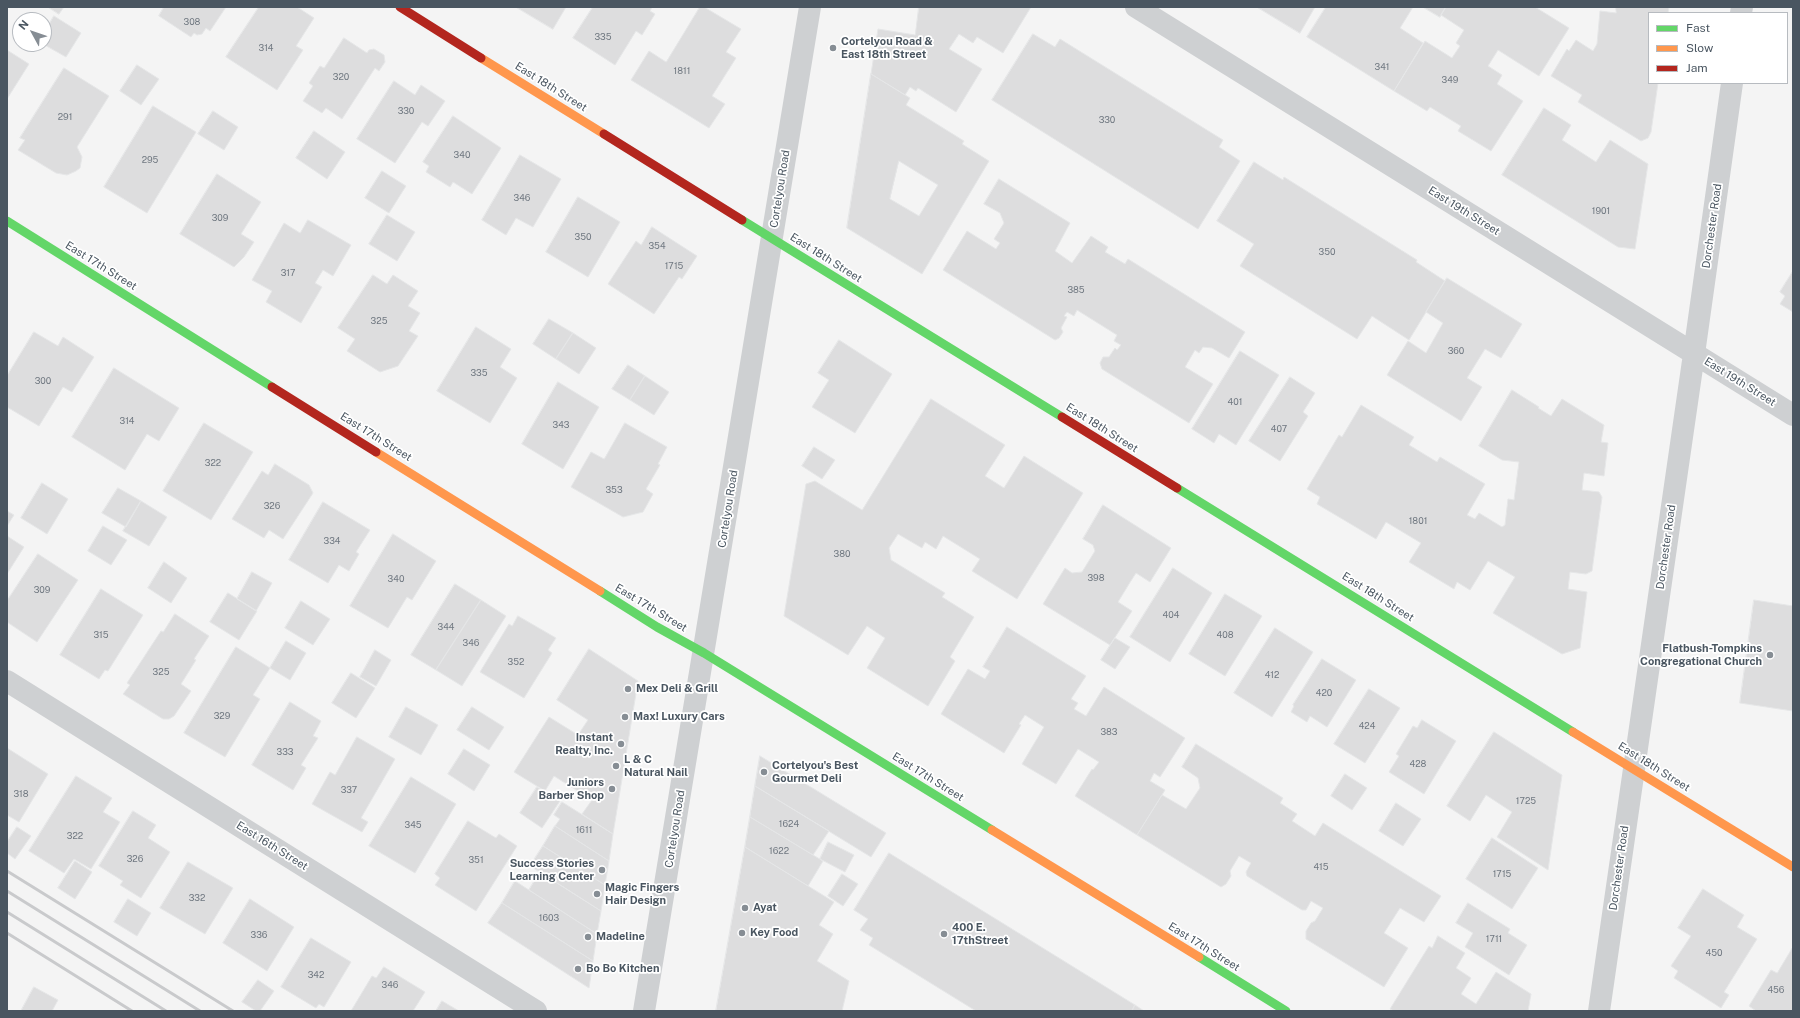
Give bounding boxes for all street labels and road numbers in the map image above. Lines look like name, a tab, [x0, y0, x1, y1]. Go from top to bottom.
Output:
street label: East 18th Street	[513, 60, 589, 114]
street label: Cortelyou Road	[767, 149, 793, 229]
street label: Dorchester Road	[1700, 183, 1724, 269]
street label: East 19th Street	[1426, 184, 1502, 238]
street label: East 18th Street	[788, 231, 864, 285]
street label: East 17th Street	[63, 239, 139, 293]
street label: East 19th Street	[1702, 355, 1778, 409]
street label: East 18th Street	[1064, 401, 1140, 455]
street label: East 17th Street	[338, 410, 414, 464]
street label: Cortelyou Road	[715, 469, 741, 549]
street label: Dorchester Road	[1654, 504, 1678, 590]
street label: East 18th Street	[1340, 570, 1416, 624]
street label: East 17th Street	[613, 581, 689, 635]
street label: East 18th Street	[1616, 740, 1692, 794]
street label: East 17th Street	[890, 750, 966, 804]
street label: Cortelyou Road	[662, 789, 688, 869]
street label: East 16th Street	[234, 819, 310, 873]
street label: Dorchester Road	[1607, 825, 1631, 911]
street label: East 17th Street	[1166, 920, 1242, 974]

